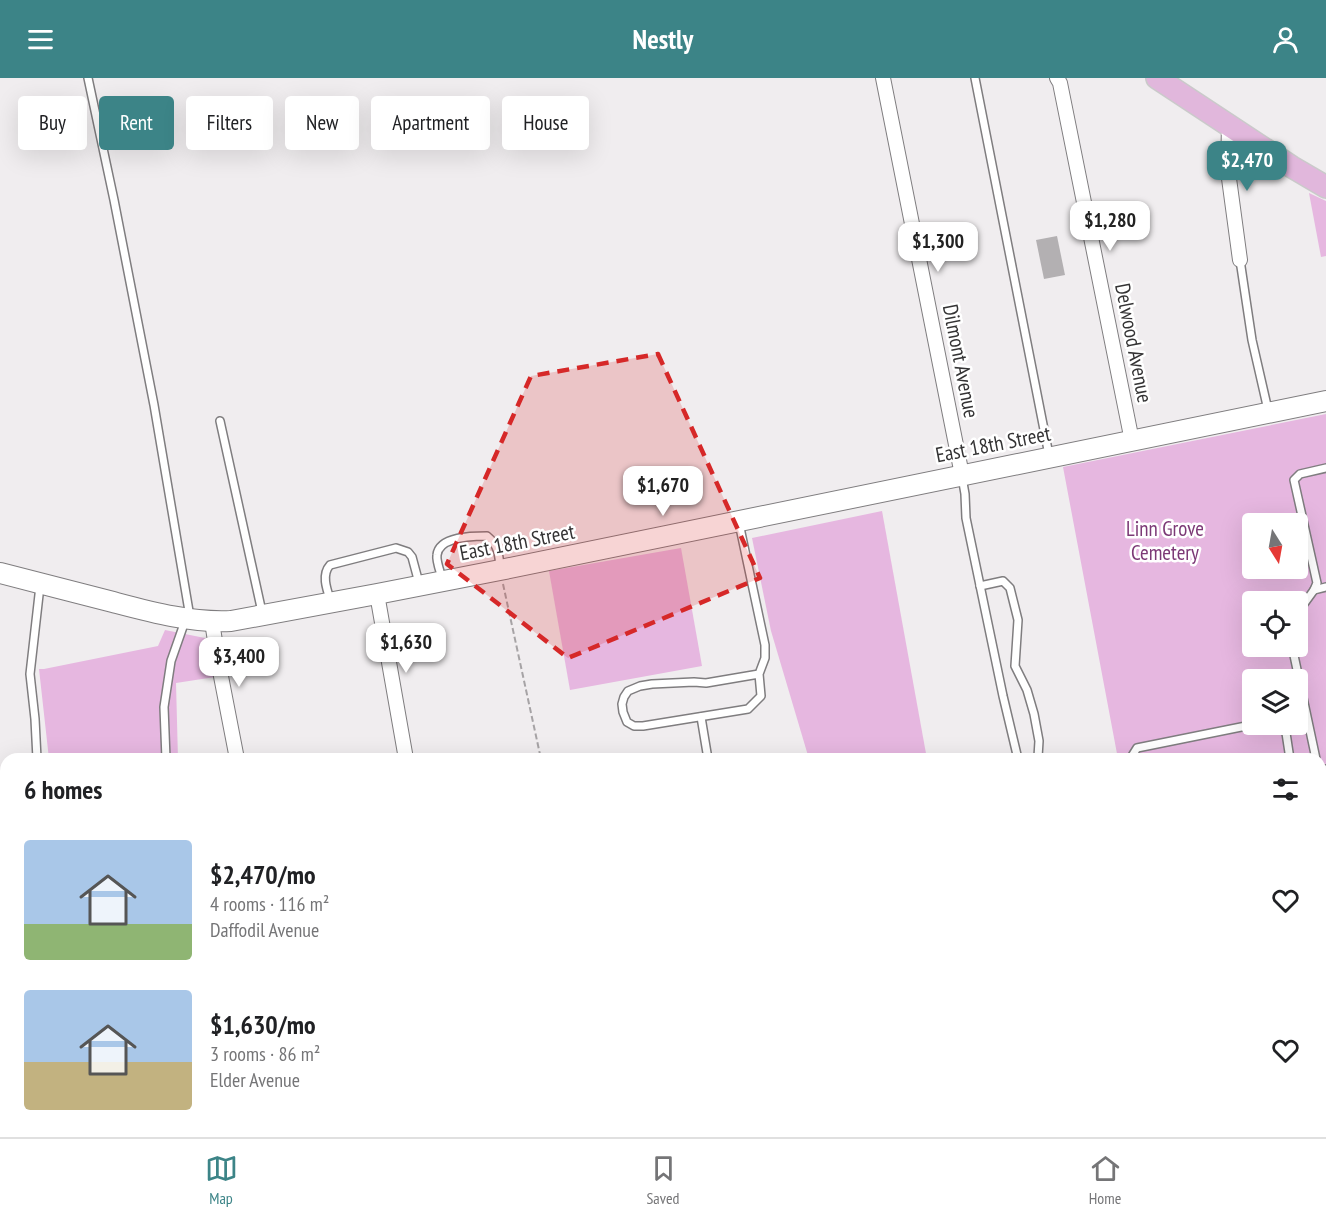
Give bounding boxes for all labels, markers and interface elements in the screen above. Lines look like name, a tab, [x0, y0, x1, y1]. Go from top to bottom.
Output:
text: Nestly	[633, 22, 693, 56]
icon: menu	[24, 23, 57, 56]
icon: person	[1269, 23, 1302, 56]
chip: Buy	[18, 96, 87, 150]
chip: Rent	[99, 96, 174, 150]
chip: Filters	[186, 96, 273, 150]
chip: New	[285, 96, 359, 150]
chip: Apartment	[371, 96, 490, 150]
chip: House	[502, 96, 589, 150]
pin: $2,470	[1198, 141, 1296, 192]
text: $2,470	[1221, 147, 1273, 173]
pin: $1,280	[1061, 201, 1159, 252]
text: $1,280	[1084, 207, 1136, 233]
pin: $1,300	[889, 222, 987, 273]
text: $1,300	[912, 228, 964, 254]
street label: Delwood Avenue	[1109, 281, 1159, 405]
street label: Dilmont Avenue	[937, 302, 985, 420]
street label: East 18th Street	[933, 420, 1053, 468]
pin: $1,670	[614, 466, 712, 517]
text: $1,670	[637, 472, 689, 498]
north arrow	[1242, 513, 1308, 579]
map controls	[1242, 513, 1308, 735]
park label: Linn Grove Cemetery	[1126, 515, 1204, 566]
street label: East 18th Street	[457, 518, 577, 566]
button: locate	[1242, 591, 1308, 657]
pin: $1,630	[357, 623, 455, 674]
text: $1,630	[380, 629, 432, 655]
pin: $3,400	[190, 637, 288, 688]
text: $3,400	[213, 643, 265, 669]
button: layers	[1242, 669, 1308, 735]
text: 6 homes	[24, 773, 102, 806]
icon: filters	[1269, 773, 1302, 806]
text: $2,470/mo	[210, 858, 316, 891]
icon: home	[72, 864, 144, 936]
icon: heart	[1269, 884, 1302, 917]
text: 4 rooms · 116 m²	[210, 891, 329, 917]
text: Daffodil Avenue	[210, 917, 319, 943]
text: $1,630/mo	[210, 1008, 316, 1041]
icon: home	[72, 1014, 144, 1086]
icon: heart	[1269, 1034, 1302, 1067]
text: 3 rooms · 86 m²	[210, 1041, 320, 1067]
text: Elder Avenue	[210, 1067, 300, 1093]
tab: Map	[205, 1152, 238, 1208]
tab: Saved	[647, 1152, 680, 1208]
tab: Home	[1089, 1152, 1122, 1208]

